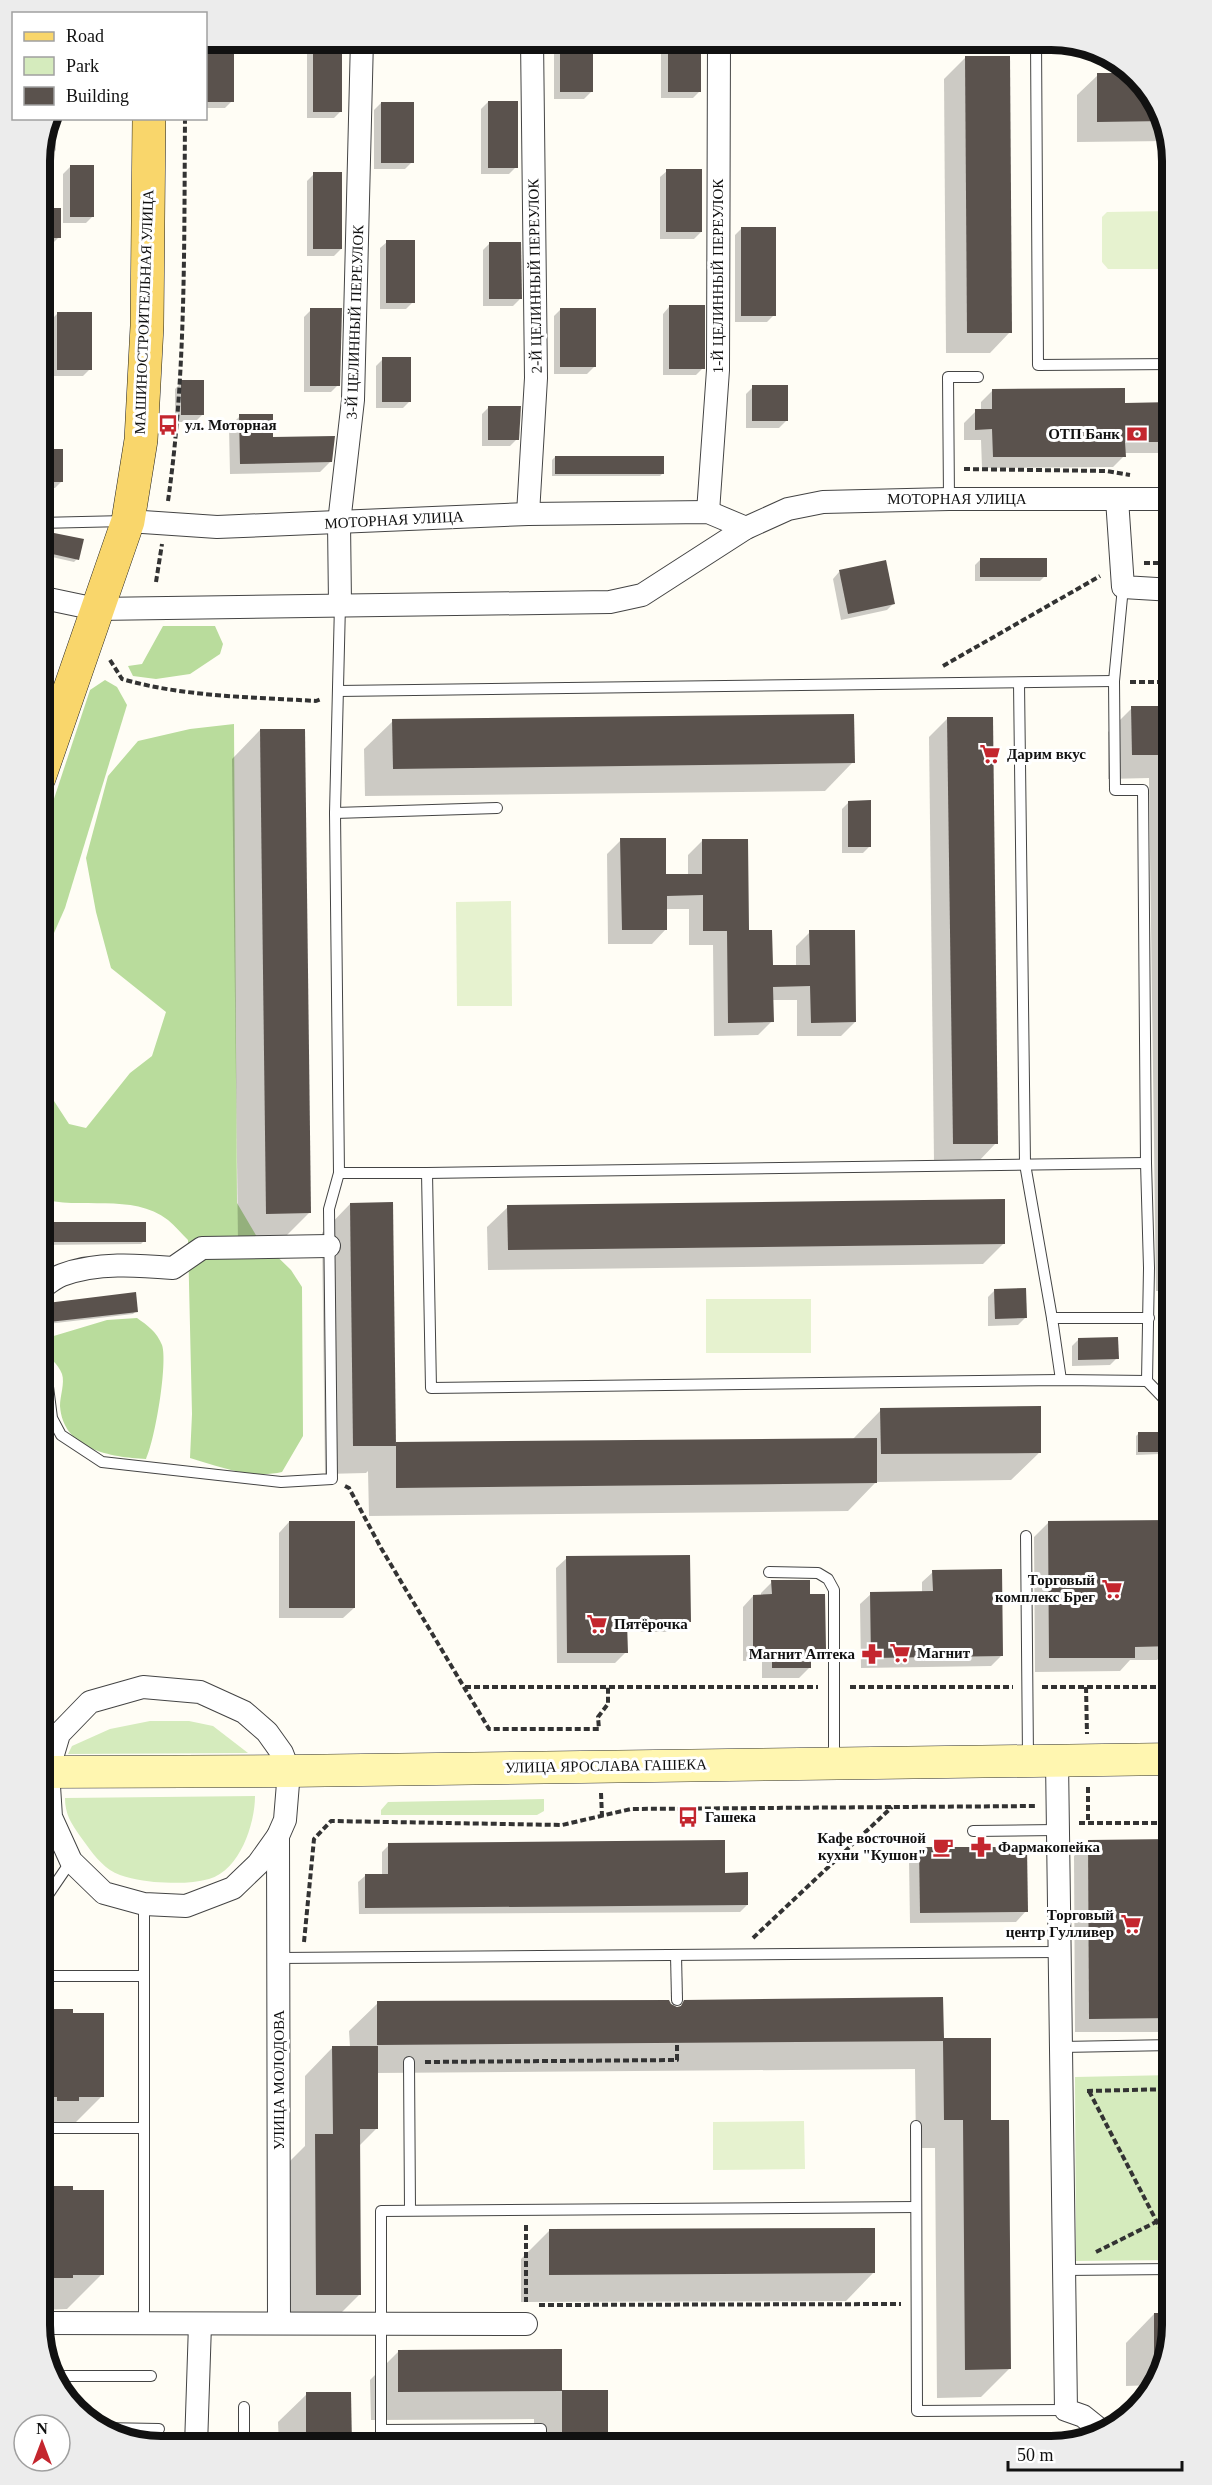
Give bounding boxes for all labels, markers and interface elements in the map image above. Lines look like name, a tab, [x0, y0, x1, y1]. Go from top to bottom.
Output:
legend	[12, 12, 207, 120]
text: Road	[66, 26, 104, 46]
text: Park	[66, 56, 99, 76]
text: Building	[66, 86, 129, 106]
street label: 2-Й ЦЕЛИННЫЙ ПЕРЕУЛОК	[525, 178, 545, 373]
street label: 1-Й ЦЕЛИННЫЙ ПЕРЕУЛОК	[710, 178, 726, 373]
street label: МАШИНОСТРОИТЕЛЬНАЯ УЛИЦА	[132, 189, 156, 435]
street label: 3-Й ЦЕЛИННЫЙ ПЕРЕУЛОК	[344, 223, 366, 420]
bus stop icon: ул. Моторная	[156, 413, 180, 437]
place label: ул. Моторная	[185, 417, 277, 433]
bank icon: ОТП Банк	[1125, 422, 1149, 446]
place label: ОТП Банк	[1048, 426, 1120, 442]
street label: МОТОРНАЯ УЛИЦА	[887, 491, 1027, 507]
street label: МОТОРНАЯ УЛИЦА	[324, 508, 464, 532]
supermarket icon: Дарим вкус	[978, 742, 1002, 766]
place label: Дарим вкус	[1007, 746, 1086, 762]
place label: Торговый комплекс Брег	[995, 1572, 1095, 1605]
supermarket icon: Торговый комплекс Брег	[1100, 1577, 1124, 1601]
supermarket icon: Пятёрочка	[585, 1612, 609, 1636]
place label: Пятёрочка	[614, 1616, 688, 1632]
supermarket icon: Магнит	[888, 1641, 912, 1665]
pharmacy icon: Магнит Аптека	[860, 1642, 884, 1666]
place label: Магнит	[917, 1645, 971, 1661]
place label: Магнит Аптека	[749, 1646, 855, 1662]
street label: УЛИЦА ЯРОСЛАВА ГАШЕКА	[505, 1756, 707, 1776]
bus stop icon: Гашека	[676, 1805, 700, 1829]
place label: Гашека	[705, 1809, 756, 1825]
place label: Кафе восточной кухни "Кушон"	[817, 1830, 926, 1863]
cafe icon: Кафе восточной кухни "Кушон"	[931, 1835, 955, 1859]
pharmacy icon: Фармакопейка	[969, 1835, 993, 1859]
place label: Фармакопейка	[998, 1839, 1100, 1855]
place label: Торговый центр Гулливер	[1006, 1907, 1114, 1940]
supermarket icon: Торговый центр Гулливер	[1119, 1912, 1143, 1936]
street label: УЛИЦА МОЛОДОВА	[271, 2010, 287, 2150]
north arrow	[12, 2413, 72, 2473]
text: N	[36, 2420, 48, 2437]
scale bar	[1008, 2434, 1182, 2472]
text: 50 m	[1017, 2445, 1054, 2465]

